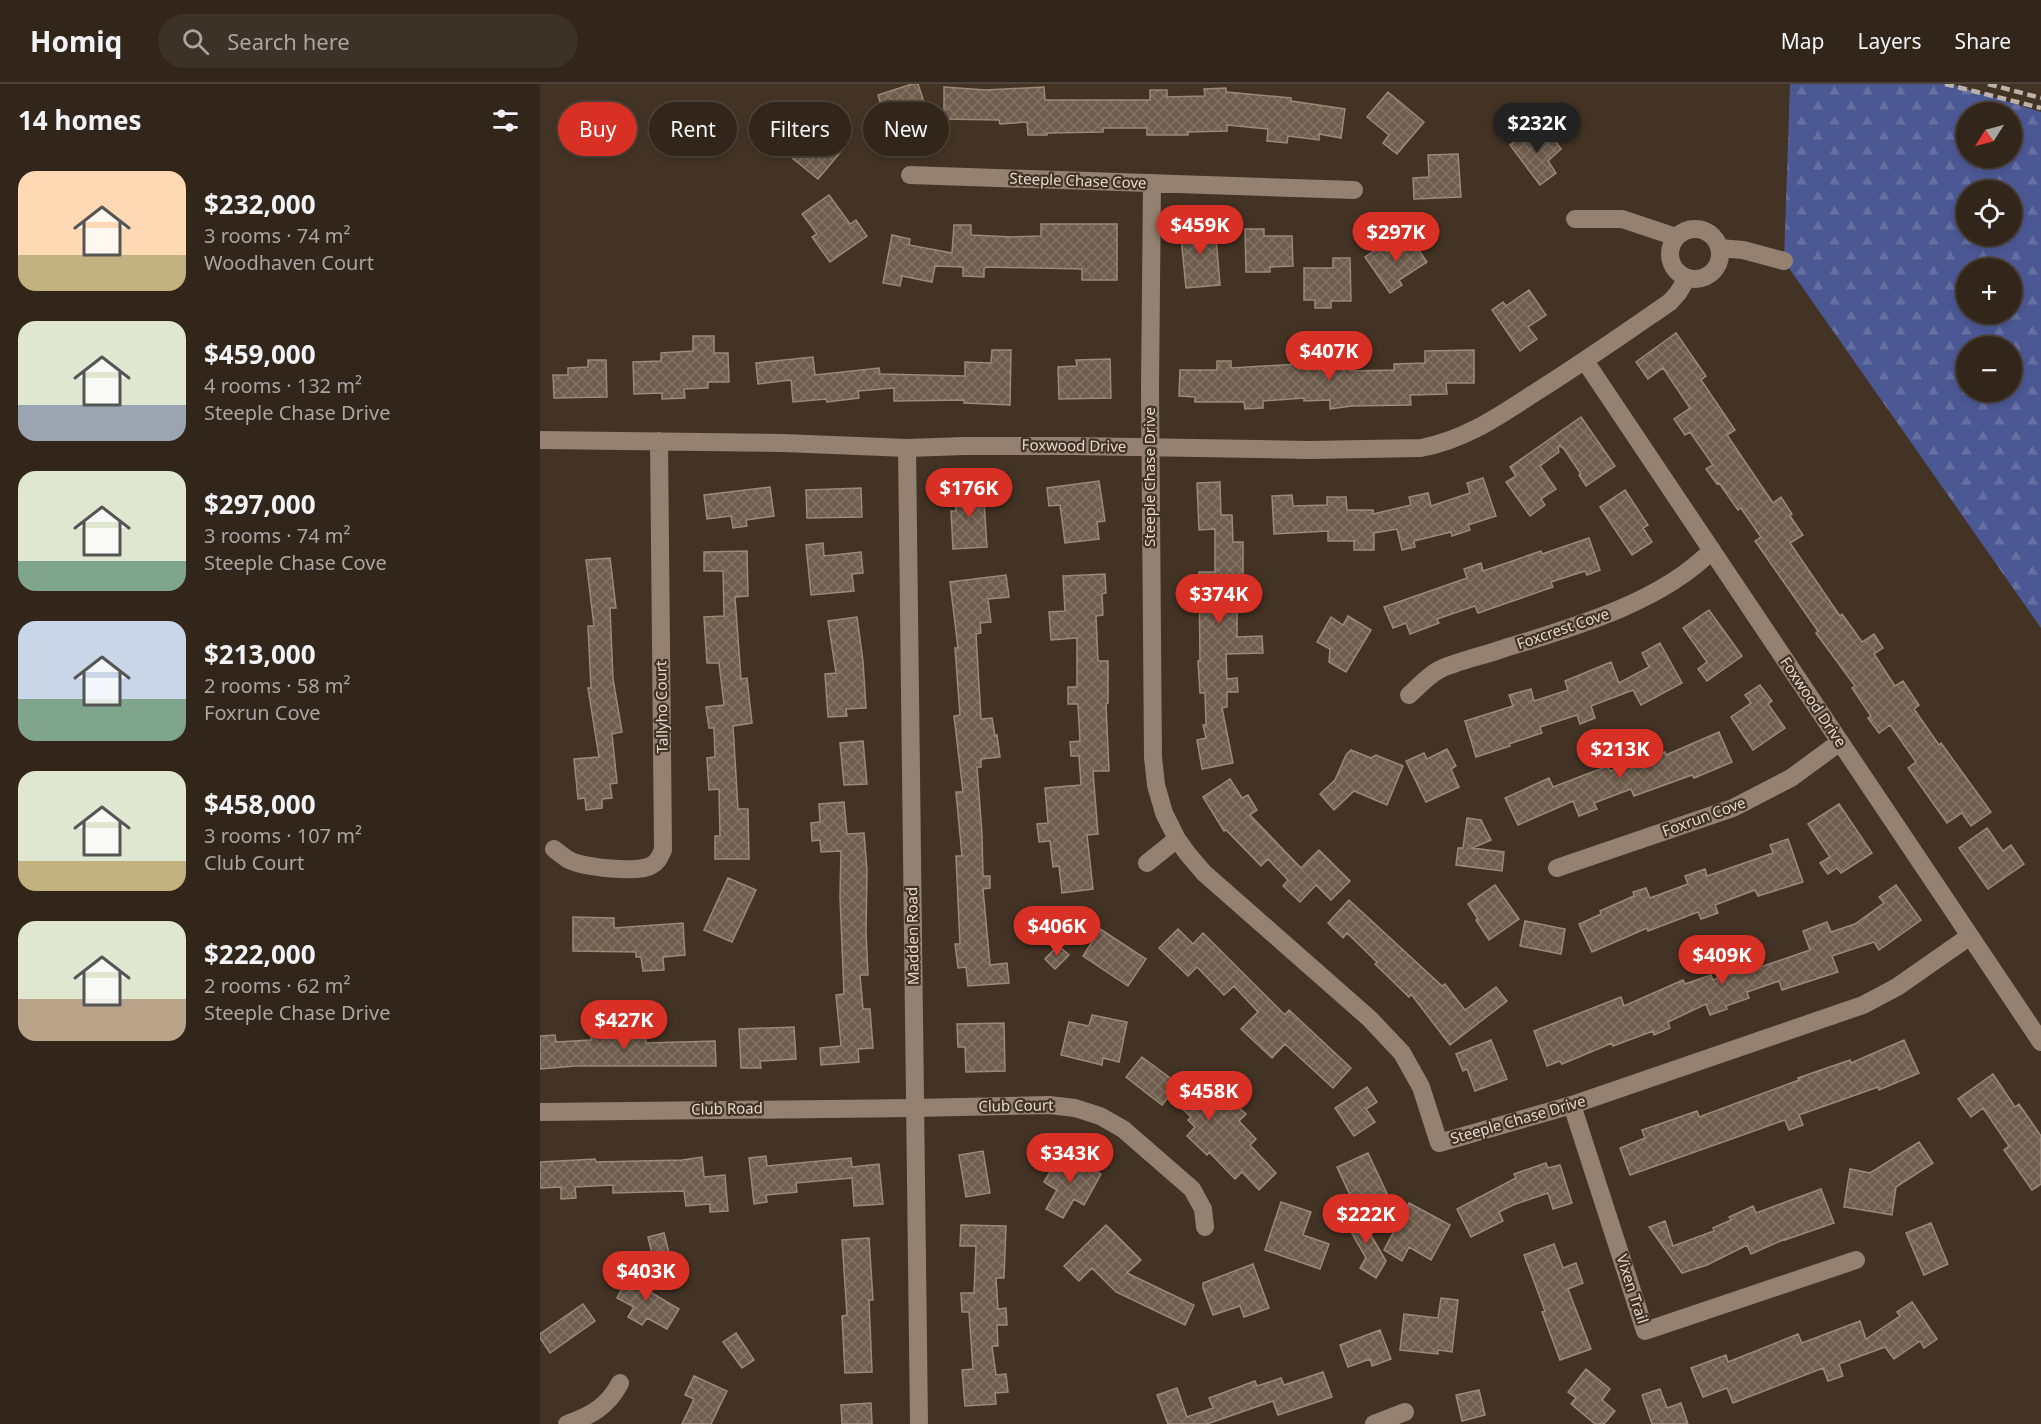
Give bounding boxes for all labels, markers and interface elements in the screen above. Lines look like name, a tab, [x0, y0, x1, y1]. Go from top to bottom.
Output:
search box	[158, 14, 578, 68]
text: Homiq	[30, 22, 122, 60]
icon: search	[179, 25, 212, 58]
text: Search here	[227, 26, 350, 56]
text: Map	[1781, 27, 1825, 55]
text: Layers	[1858, 27, 1922, 55]
text: Share	[1955, 27, 2011, 55]
text: 14 homes	[18, 102, 142, 138]
chip: Buy	[558, 102, 637, 156]
chip: Rent	[649, 102, 737, 156]
chip: Filters	[749, 102, 851, 156]
chip: New	[863, 102, 949, 156]
north arrow	[1956, 102, 2022, 168]
map controls	[1956, 102, 2022, 402]
pin: $232K	[1495, 103, 1579, 154]
icon: filters	[489, 104, 522, 137]
text: $232K	[1507, 109, 1567, 136]
street label: Steeple Chase Cove	[1009, 168, 1147, 192]
button: locate	[1956, 180, 2022, 246]
text: $232,000	[204, 186, 316, 222]
icon: home	[66, 195, 138, 267]
pin: $459K	[1158, 205, 1242, 256]
text: $459K	[1170, 211, 1230, 238]
pin: $297K	[1354, 212, 1438, 263]
text: $297K	[1366, 218, 1426, 245]
text: 3 rooms · 74 m²	[204, 222, 351, 249]
text: Woodhaven Court	[204, 249, 374, 276]
button: +	[1956, 258, 2022, 324]
pin: $407K	[1287, 331, 1371, 382]
text: $459,000	[204, 336, 316, 372]
button: −	[1956, 336, 2022, 402]
text: $407K	[1299, 337, 1359, 364]
icon: home	[66, 345, 138, 417]
text: 4 rooms · 132 m²	[204, 372, 362, 399]
text: Steeple Chase Drive	[204, 399, 390, 426]
street label: Steeple Chase Drive	[1139, 407, 1159, 547]
street label: Foxwood Drive	[1022, 434, 1127, 456]
pin: $176K	[927, 468, 1011, 519]
text: $176K	[939, 474, 999, 501]
text: $297,000	[204, 486, 316, 522]
icon: home	[66, 495, 138, 567]
text: 3 rooms · 74 m²	[204, 522, 351, 549]
text: Steeple Chase Cove	[204, 549, 387, 576]
pin: $374K	[1177, 574, 1261, 625]
text: $374K	[1189, 580, 1249, 607]
street label: Foxcrest Cove	[1514, 603, 1612, 653]
text: $213,000	[204, 636, 316, 672]
icon: home	[66, 645, 138, 717]
street label: Foxwood Drive	[1776, 652, 1851, 750]
street label: Tallyho Court	[650, 660, 672, 754]
text: 2 rooms · 58 m²	[204, 672, 351, 699]
text: Foxrun Cove	[204, 699, 321, 726]
pin: $213K	[1578, 729, 1662, 780]
text: $213K	[1590, 735, 1650, 762]
text: $458,000	[204, 786, 316, 822]
street label: Foxrun Cove	[1659, 792, 1748, 840]
icon: home	[66, 795, 138, 867]
text: 3 rooms · 107 m²	[204, 822, 362, 849]
text: Club Court	[204, 849, 304, 876]
street label: Madden Road	[901, 887, 923, 985]
pin: $406K	[1015, 906, 1099, 957]
text: $406K	[1027, 912, 1087, 939]
pin: $409K	[1680, 935, 1764, 986]
text: $222,000	[204, 936, 316, 972]
text: $409K	[1692, 941, 1752, 968]
icon: home	[66, 945, 138, 1017]
text: 2 rooms · 62 m²	[204, 972, 351, 999]
text: Steeple Chase Drive	[204, 999, 390, 1026]
pin: $427K	[582, 1000, 666, 1051]
text: $427K	[594, 1006, 654, 1033]
pin: $458K	[1167, 1071, 1251, 1122]
text: $458K	[1179, 1077, 1239, 1104]
street label: Steeple Chase Drive	[1448, 1090, 1588, 1148]
street label: Club Court	[978, 1094, 1054, 1116]
street label: Club Road	[691, 1097, 763, 1119]
pin: $343K	[1028, 1133, 1112, 1184]
text: $343K	[1040, 1139, 1100, 1166]
pin: $222K	[1324, 1194, 1408, 1245]
text: $222K	[1336, 1200, 1396, 1227]
pin: $403K	[604, 1251, 688, 1302]
street label: Vixen Trail	[1612, 1251, 1654, 1326]
text: $403K	[616, 1257, 676, 1284]

